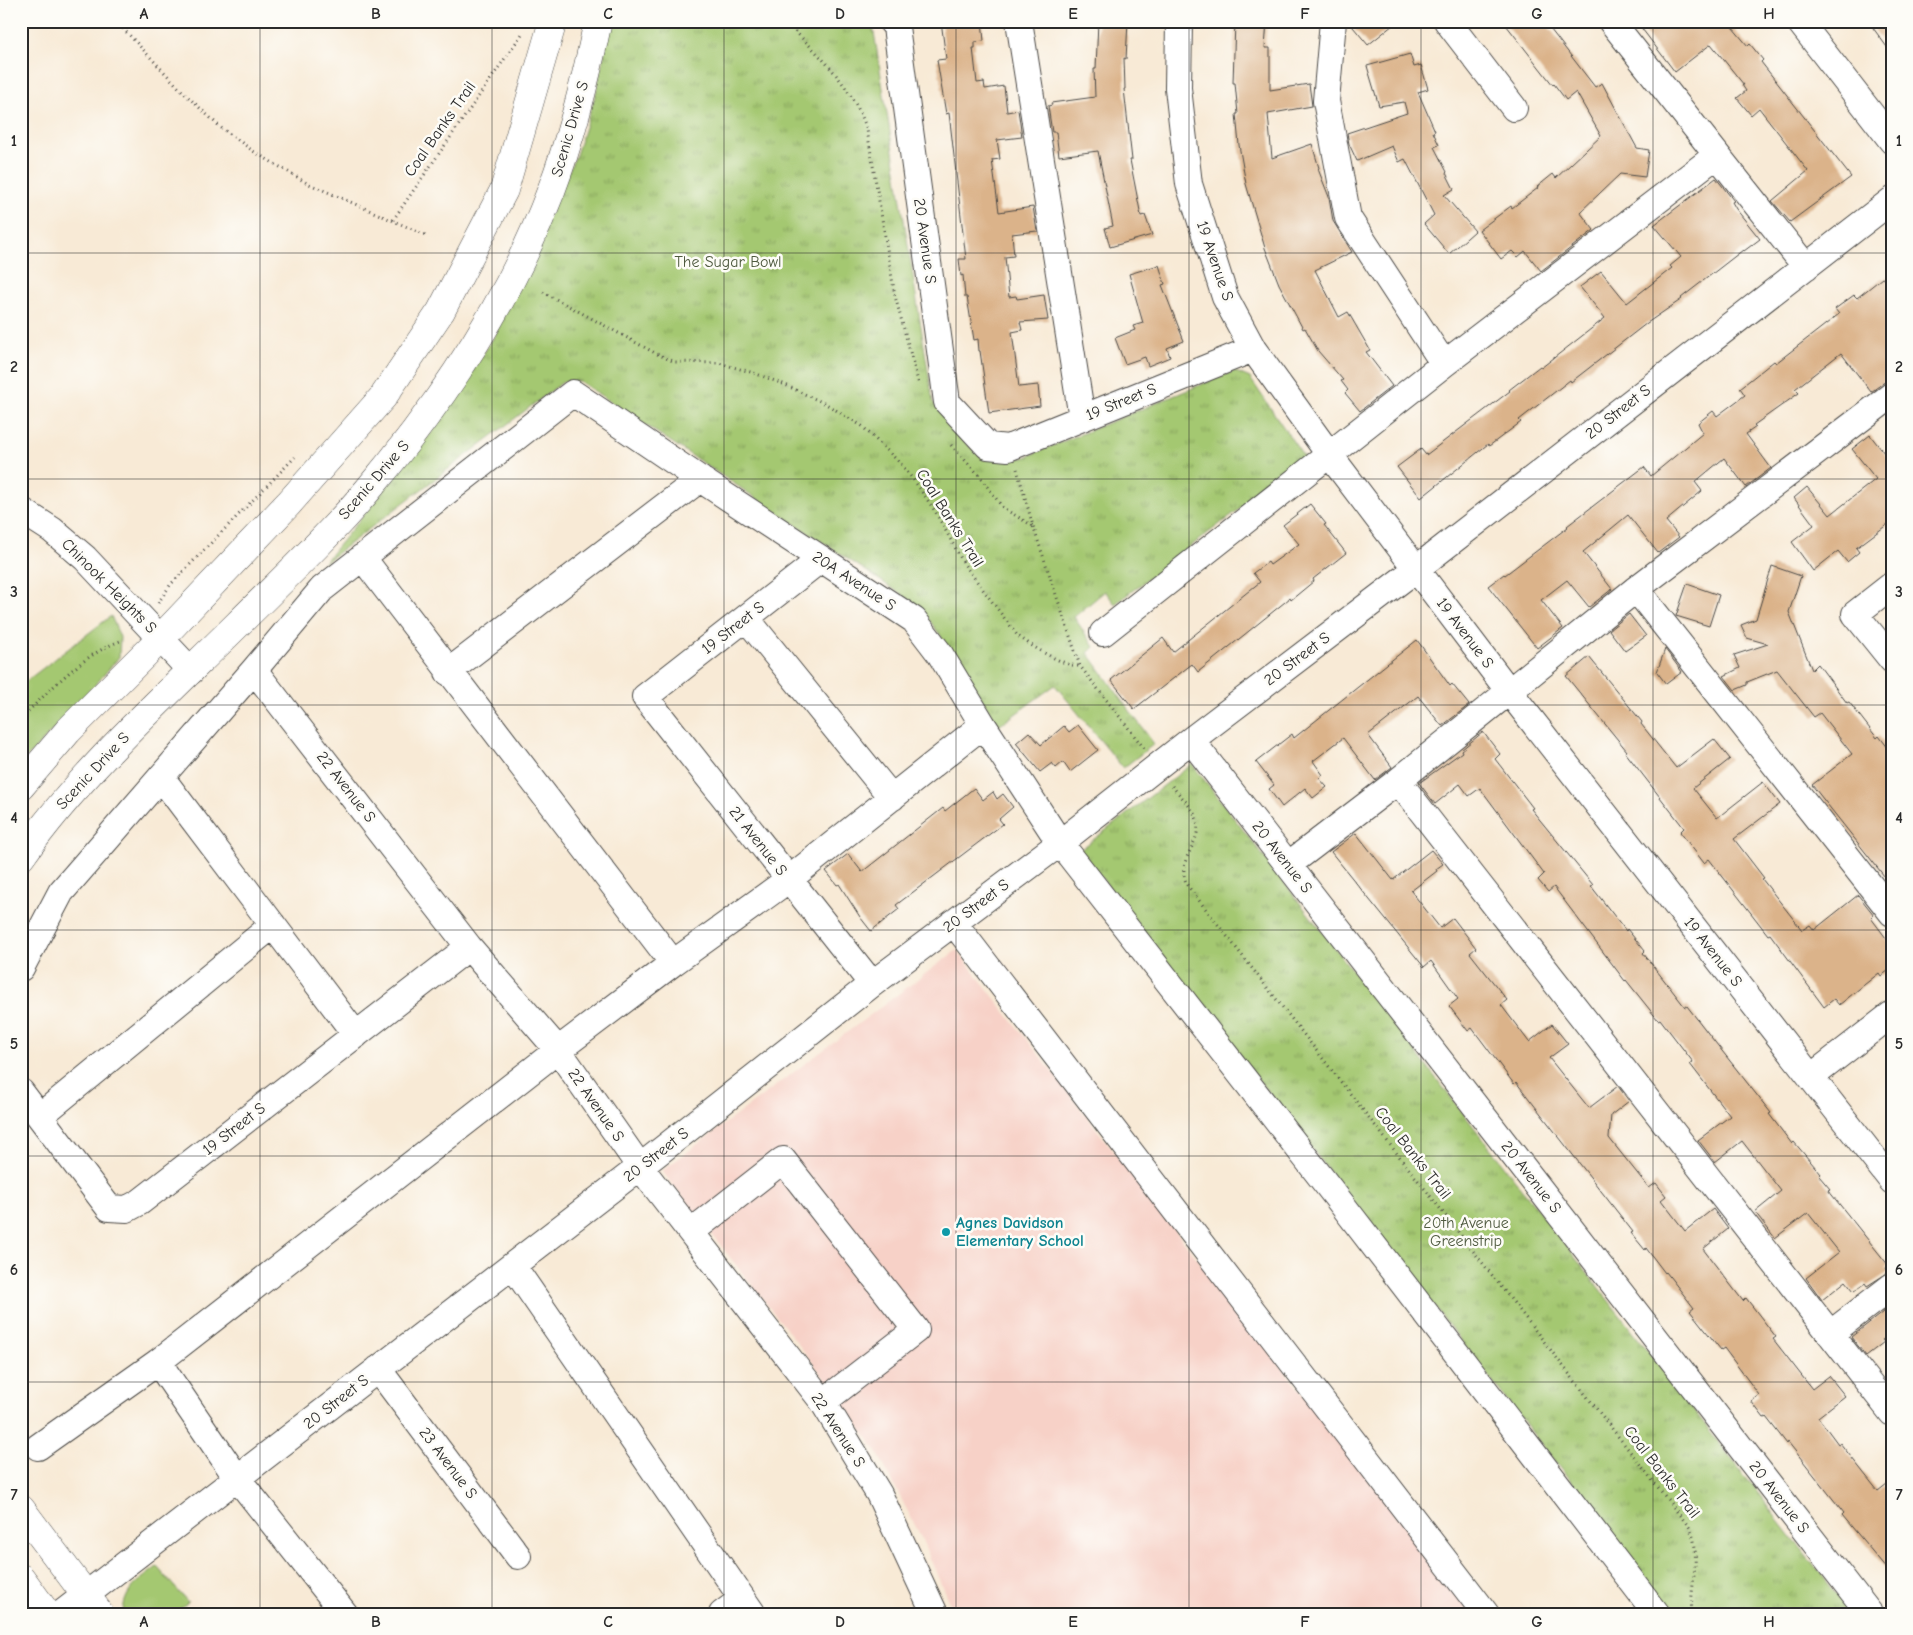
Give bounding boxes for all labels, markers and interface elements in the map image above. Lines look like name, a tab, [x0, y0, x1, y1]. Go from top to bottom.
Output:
text: A	[140, 5, 149, 23]
text: B	[371, 5, 381, 23]
text: C	[603, 5, 613, 23]
text: D	[835, 5, 845, 23]
text: E	[1068, 5, 1078, 23]
text: F	[1300, 5, 1310, 23]
text: G	[1531, 5, 1543, 23]
text: H	[1763, 5, 1775, 23]
street label: Coal Banks Trail	[401, 78, 479, 180]
street label: Scenic Drive S	[548, 79, 592, 179]
text: 1	[11, 132, 17, 150]
text: 1	[1896, 132, 1902, 150]
street label: 20 Avenue S	[910, 197, 940, 285]
street label: 19 Avenue S	[1193, 219, 1237, 303]
park label: The Sugar Bowl	[674, 253, 782, 271]
text: 2	[10, 358, 18, 376]
text: 2	[1895, 358, 1903, 376]
street label: 19 Street S	[1083, 380, 1159, 424]
street label: 20 Street S	[1582, 381, 1654, 443]
street label: Scenic Drive S	[335, 437, 413, 523]
street label: Coal Banks Trail	[913, 466, 987, 570]
street label: Chinook Heights S	[58, 535, 160, 637]
street label: 20A Avenue S	[809, 547, 899, 615]
text: 3	[10, 583, 18, 601]
text: 3	[1895, 583, 1903, 601]
street label: 19 Avenue S	[1433, 594, 1497, 672]
street label: 19 Street S	[698, 598, 768, 658]
street label: 20 Street S	[1261, 628, 1334, 690]
street label: Scenic Drive S	[53, 729, 133, 813]
street label: 22 Avenue S	[313, 748, 379, 826]
street label: 21 Avenue S	[725, 803, 791, 879]
text: 4	[10, 809, 18, 827]
text: 4	[1895, 809, 1903, 827]
street label: 20 Avenue S	[1248, 817, 1316, 897]
street label: 20 Street S	[940, 875, 1013, 937]
street label: 19 Avenue S	[1680, 914, 1746, 990]
text: 5	[10, 1035, 18, 1053]
text: 5	[1895, 1035, 1903, 1053]
street label: 22 Avenue S	[564, 1065, 628, 1145]
street label: 19 Street S	[199, 1099, 269, 1159]
street label: Coal Banks Trail	[1371, 1103, 1455, 1203]
street label: 20 Street S	[620, 1124, 692, 1186]
street label: 20 Avenue S	[1497, 1137, 1565, 1217]
place label: Agnes Davidson Elementary School	[956, 1214, 1084, 1250]
park label: 20th Avenue Greenstrip	[1423, 1214, 1509, 1250]
marker: Agnes Davidson Elementary School	[940, 1226, 952, 1238]
text: 6	[10, 1261, 18, 1279]
text: 6	[1895, 1261, 1903, 1279]
street label: 20 Street S	[300, 1371, 372, 1433]
street label: 22 Avenue S	[807, 1389, 869, 1471]
street label: Coal Banks Trail	[1620, 1422, 1704, 1522]
street label: 23 Avenue S	[415, 1424, 481, 1502]
street label: 20 Avenue S	[1745, 1457, 1813, 1537]
text: 7	[10, 1486, 18, 1504]
text: 7	[1895, 1486, 1903, 1504]
text: A	[140, 1613, 149, 1631]
text: B	[371, 1613, 381, 1631]
text: C	[603, 1613, 613, 1631]
text: D	[835, 1613, 845, 1631]
text: E	[1068, 1613, 1078, 1631]
text: F	[1300, 1613, 1310, 1631]
text: G	[1531, 1613, 1543, 1631]
text: H	[1763, 1613, 1775, 1631]

